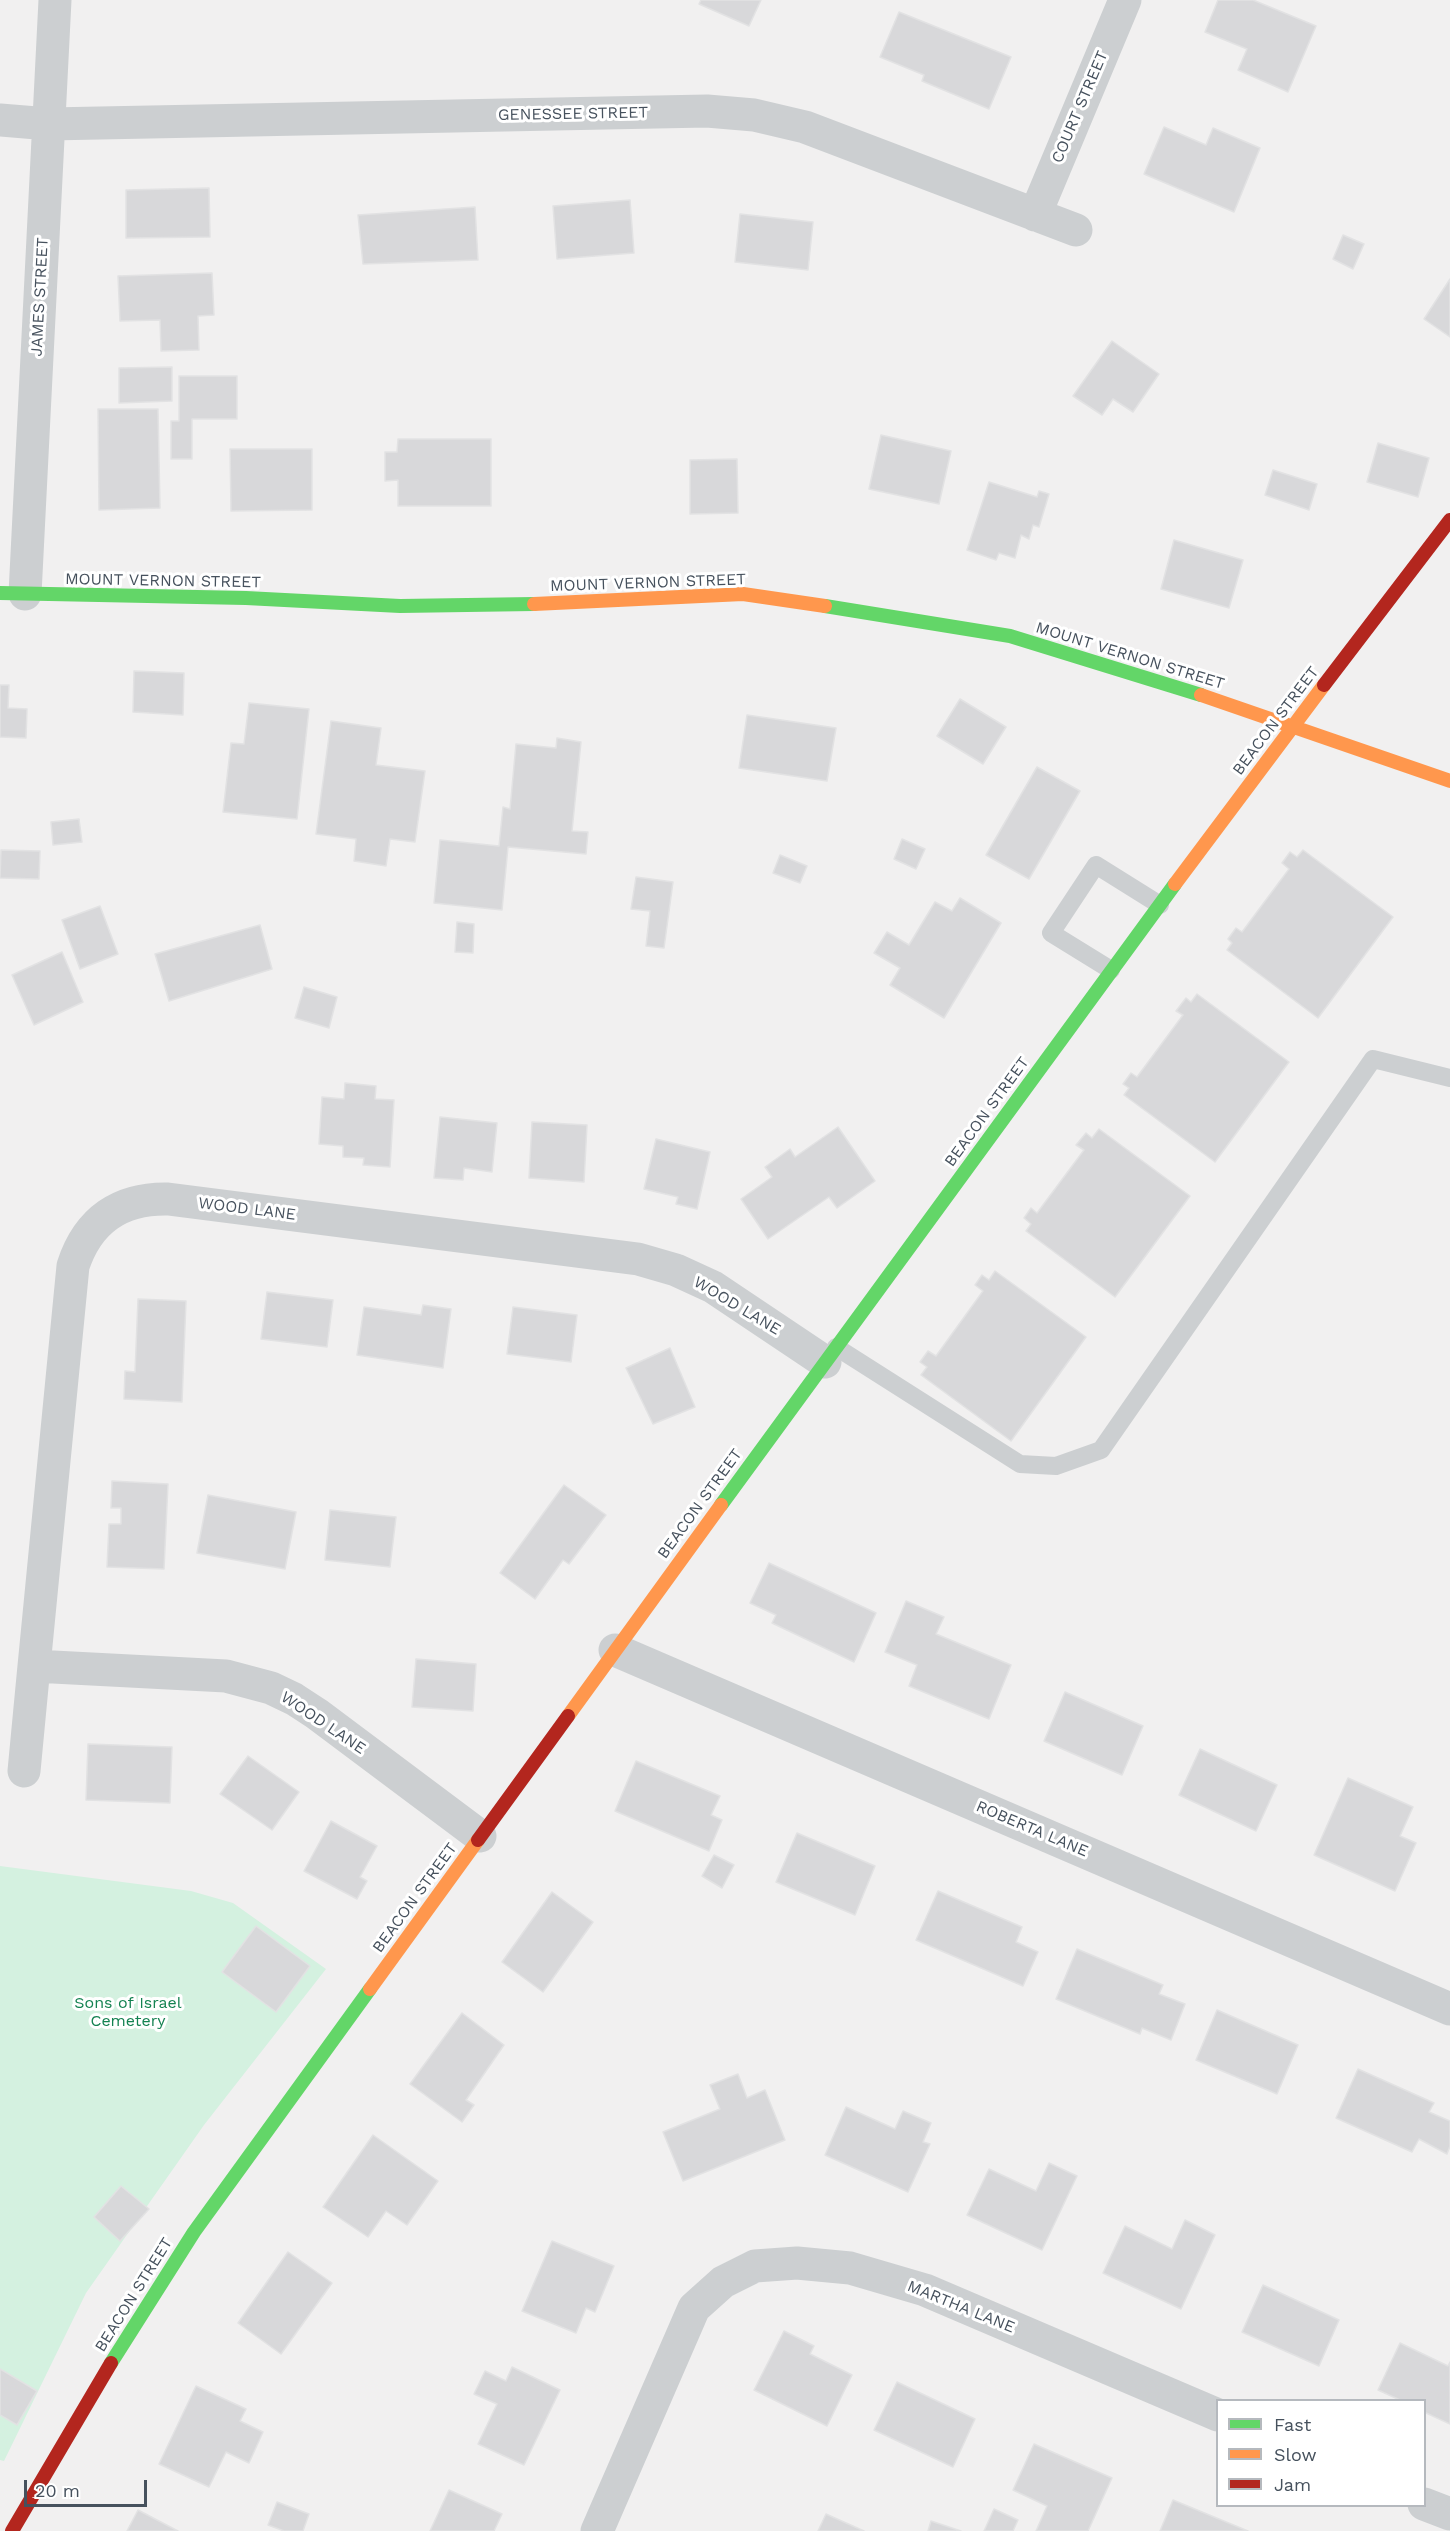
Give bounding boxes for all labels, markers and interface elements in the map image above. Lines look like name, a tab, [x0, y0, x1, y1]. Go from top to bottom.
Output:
street label: COURT STREET	[1048, 48, 1112, 166]
street label: GENESSEE STREET	[498, 103, 648, 125]
street label: JAMES STREET	[27, 237, 53, 357]
street label: MOUNT VERNON STREET	[65, 570, 261, 592]
street label: MOUNT VERNON STREET	[550, 570, 746, 596]
street label: MOUNT VERNON STREET	[1033, 618, 1227, 694]
street label: BEACON STREET	[1229, 663, 1323, 779]
street label: BEACON STREET	[941, 1053, 1033, 1171]
street label: WOOD LANE	[197, 1193, 297, 1225]
street label: WOOD LANE	[690, 1272, 784, 1340]
street label: BEACON STREET	[654, 1445, 746, 1563]
street label: WOOD LANE	[277, 1688, 369, 1758]
street label: ROBERTA LANE	[973, 1797, 1091, 1861]
street label: BEACON STREET	[369, 1839, 461, 1957]
park label: Sons of Israel Cemetery	[74, 1993, 182, 2031]
street label: BEACON STREET	[91, 2234, 177, 2356]
street label: MARTHA LANE	[905, 2277, 1017, 2337]
legend	[1216, 2399, 1426, 2507]
text: Fast	[1274, 2414, 1311, 2435]
text: Slow	[1274, 2444, 1317, 2465]
scale bar	[27, 2468, 150, 2506]
text: Jam	[1274, 2474, 1311, 2495]
text: 20 m	[35, 2480, 80, 2501]

